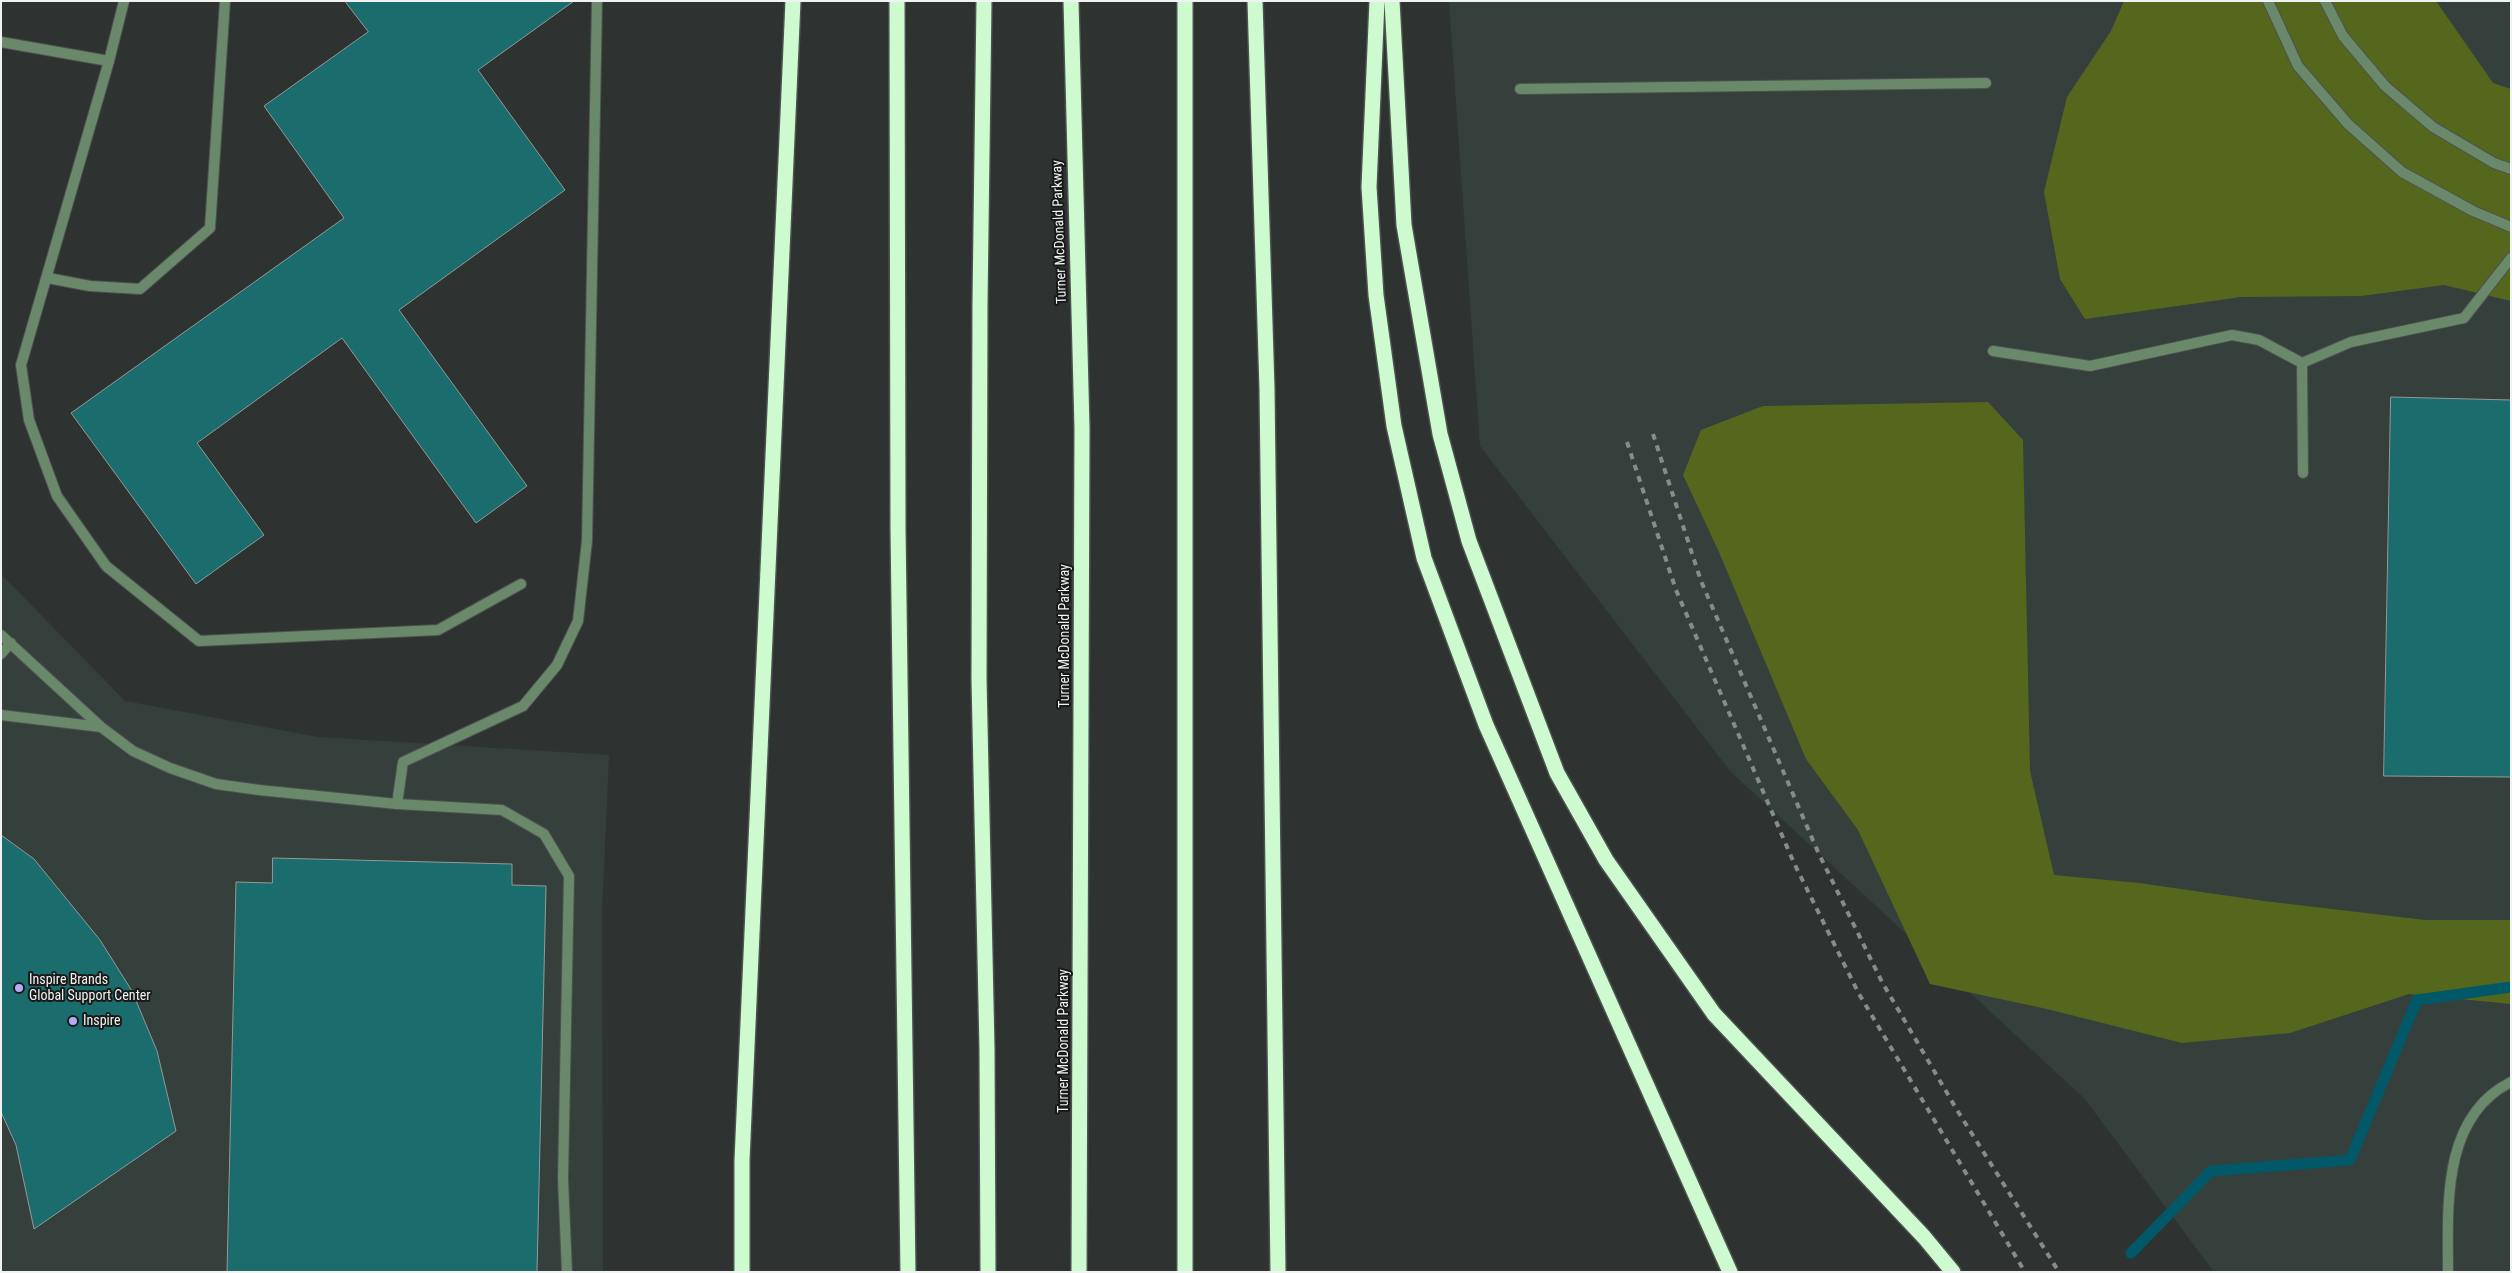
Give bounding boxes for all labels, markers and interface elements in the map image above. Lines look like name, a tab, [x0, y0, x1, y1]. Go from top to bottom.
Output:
street label: Turner McDonald Parkway	[1049, 160, 1071, 304]
street label: Turner McDonald Parkway	[1057, 564, 1073, 708]
street label: Turner McDonald Parkway	[1056, 969, 1072, 1113]
place label: Inspire Brands Global Support Center	[29, 972, 151, 1004]
marker: Inspire Brands Global Support Center	[13, 982, 25, 994]
place label: Inspire	[83, 1013, 120, 1029]
marker: Inspire	[67, 1015, 79, 1027]

